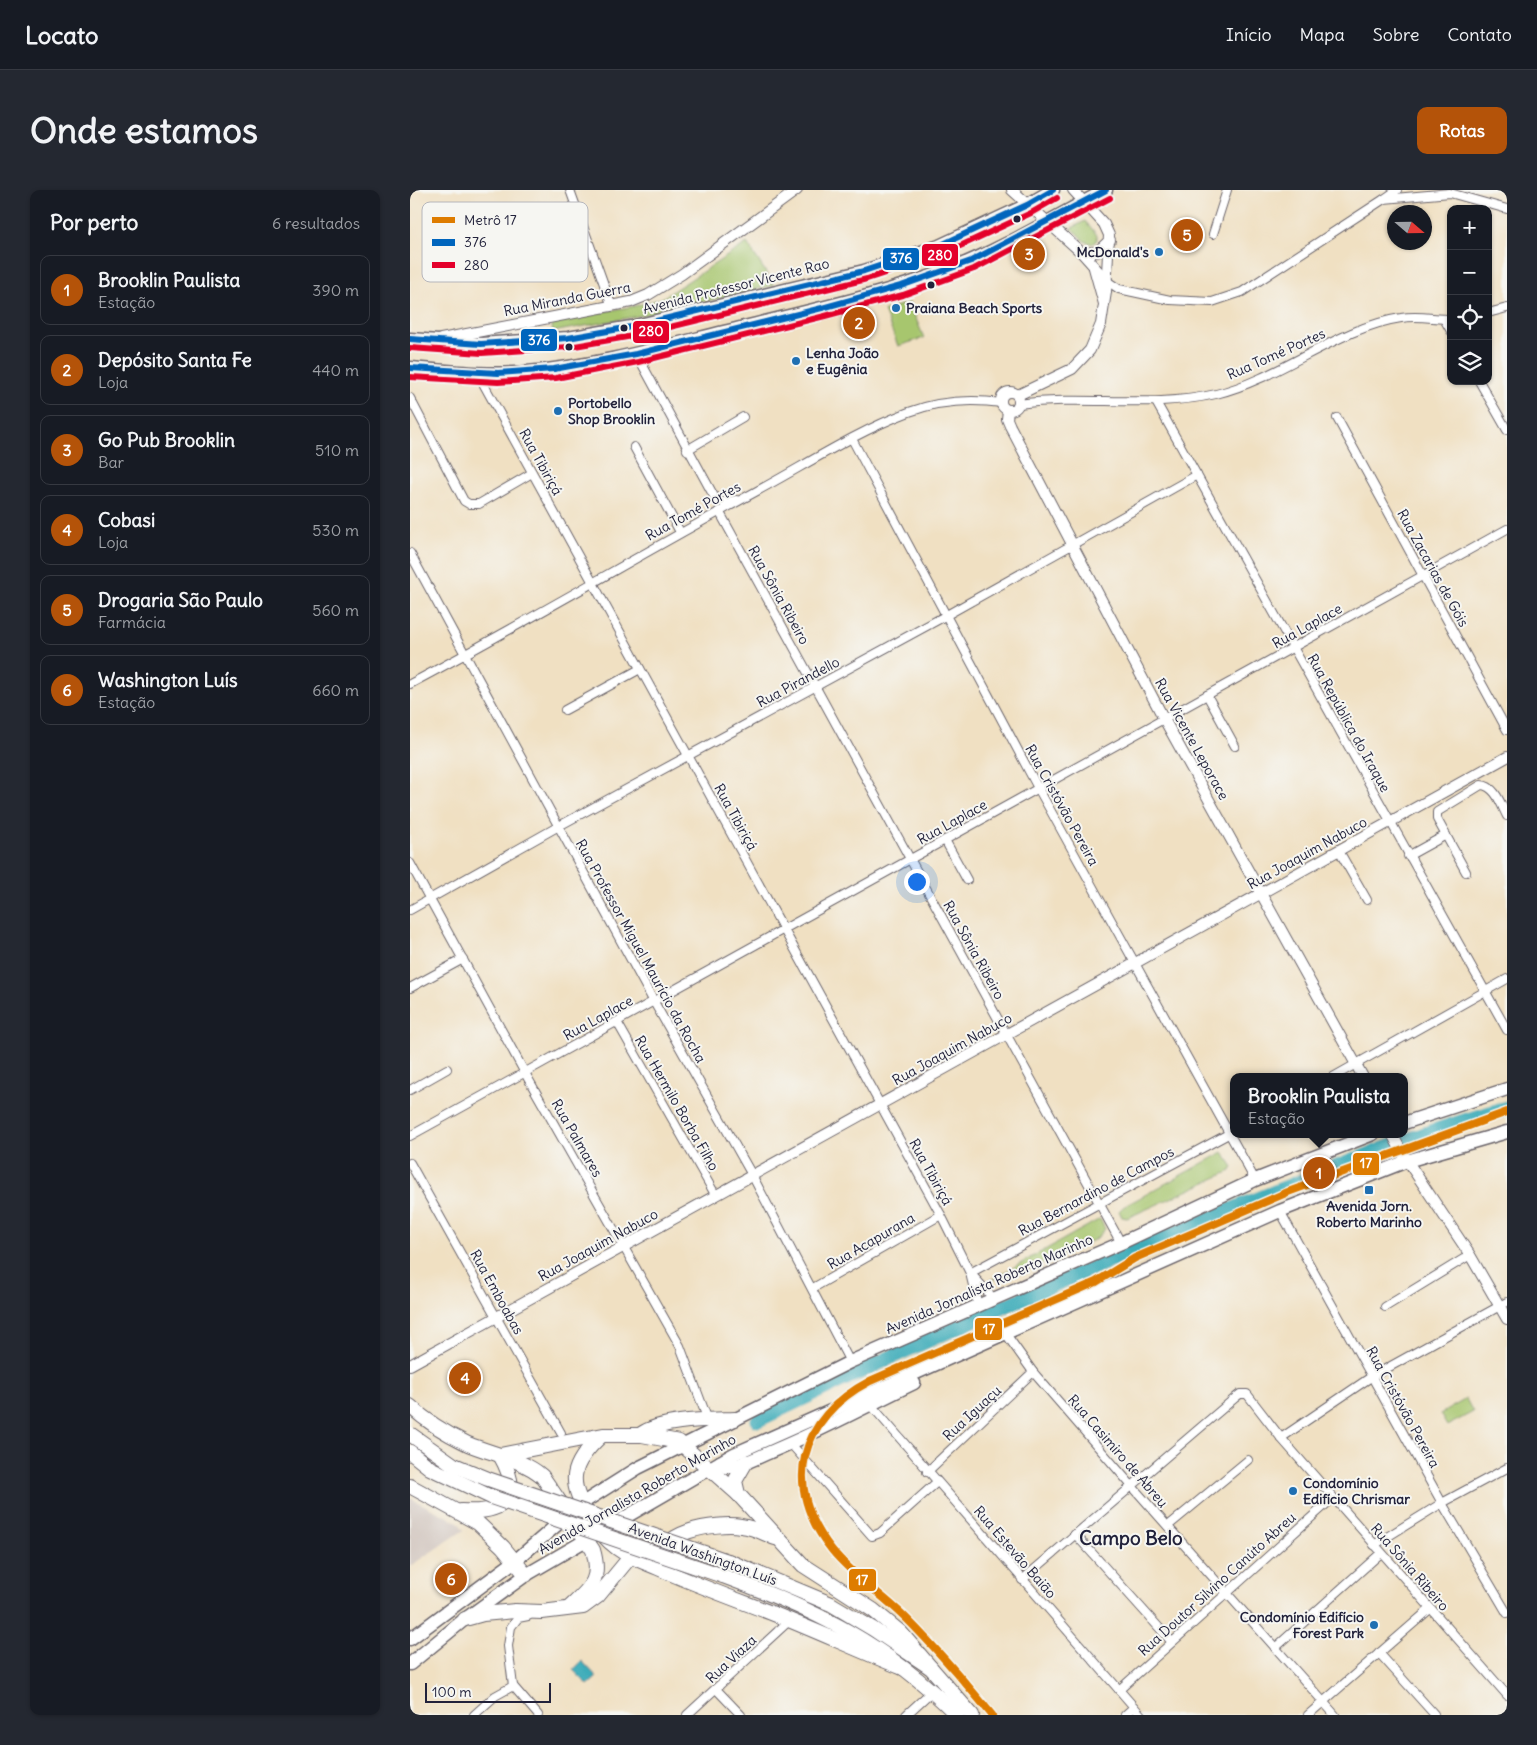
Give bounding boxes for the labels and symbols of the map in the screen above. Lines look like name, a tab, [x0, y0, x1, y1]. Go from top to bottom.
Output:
legend	[422, 202, 588, 282]
north arrow	[1387, 205, 1432, 250]
text: Metrô 17	[464, 211, 517, 229]
unlabelled marker	[1012, 214, 1022, 224]
pin: 5	[1171, 216, 1203, 254]
text: 376	[464, 233, 487, 251]
pin: 3	[1013, 235, 1045, 273]
line badge: 280	[921, 243, 959, 267]
place label: McDonald's	[1076, 243, 1150, 261]
text: 280	[928, 246, 952, 264]
marker: McDonald's	[1153, 246, 1165, 258]
line badge: 376	[882, 247, 920, 271]
text: 376	[890, 249, 912, 267]
street label: Avenida Professor Vicente Rao	[641, 254, 831, 318]
text: 280	[464, 256, 489, 274]
street label: Rua Miranda Guerra	[502, 278, 632, 320]
unlabelled marker	[926, 280, 936, 290]
place label: Praiana Beach Sports	[906, 299, 1043, 317]
marker: Praiana Beach Sports	[890, 302, 902, 314]
pin: 2	[843, 304, 875, 342]
line badge: 280	[632, 320, 670, 344]
text: 280	[639, 322, 663, 340]
unlabelled marker	[619, 323, 629, 333]
street label: Rua Tomé Portes	[1224, 324, 1328, 384]
line badge: 376	[520, 328, 558, 352]
text: 376	[528, 331, 550, 349]
unlabelled marker	[564, 342, 574, 352]
place label: Lenha João e Eugênia	[806, 344, 879, 378]
marker: Lenha João e Eugênia	[790, 355, 802, 367]
place label: Portobello Shop Brooklin	[568, 394, 655, 428]
marker: Portobello Shop Brooklin	[552, 405, 564, 417]
street label: Rua Tibiriçá	[515, 426, 567, 498]
street label: Rua Tomé Portes	[642, 477, 744, 545]
street label: Rua Zacarias de Góis	[1393, 506, 1473, 630]
street label: Rua Sônia Ribeiro	[744, 542, 814, 648]
street label: Rua Laplace	[1269, 599, 1345, 653]
street label: Rua República do Iraque	[1303, 651, 1395, 795]
street label: Rua Pirandello	[753, 653, 843, 711]
street label: Rua Vicente Leporace	[1151, 675, 1233, 803]
street label: Rua Cristóvão Pereira	[1021, 741, 1103, 869]
street label: Rua Tibiriçá	[710, 781, 762, 853]
street label: Rua Laplace	[914, 795, 990, 849]
street label: Rua Joaquim Nabuco	[1244, 813, 1370, 893]
street label: Rua Professor Miguel Maurício da Rocha	[572, 836, 710, 1066]
your location	[904, 869, 930, 895]
street label: Rua Sônia Ribeiro	[939, 897, 1009, 1003]
street label: Rua Laplace	[560, 991, 636, 1045]
street label: Rua Joaquim Nabuco	[889, 1009, 1015, 1089]
street label: Rua Hermilo Borba Filho	[631, 1032, 723, 1174]
street label: Rua Palmares	[547, 1096, 607, 1180]
street label: Rua Tibiriçá	[905, 1136, 957, 1208]
street label: Rua Bernardino de Campos	[1015, 1142, 1177, 1240]
line badge: 17	[1352, 1152, 1380, 1176]
pin: 1	[1303, 1154, 1335, 1192]
text: 17	[1360, 1154, 1372, 1172]
marker: Avenida Jorn. Roberto Marinho	[1363, 1184, 1375, 1196]
place label: Avenida Jorn. Roberto Marinho	[1316, 1197, 1422, 1231]
street label: Rua Joaquim Nabuco	[535, 1205, 661, 1285]
street label: Rua Acapurana	[824, 1209, 918, 1273]
street label: Avenida Jornalista Roberto Marinho	[882, 1230, 1096, 1338]
street label: Rua Emboabas	[466, 1246, 528, 1338]
line badge: 17	[974, 1317, 1003, 1341]
text: 17	[983, 1320, 995, 1338]
street label: Rua Cristóvão Pereira	[1362, 1343, 1444, 1471]
pin: 4	[449, 1359, 481, 1397]
street label: Rua Iguaçu	[939, 1381, 1005, 1445]
street label: Rua Casimiro de Abreu	[1064, 1391, 1172, 1511]
street label: Avenida Jornalista Roberto Marinho	[535, 1430, 739, 1558]
place label: Condomínio Edifício Chrismar	[1303, 1474, 1410, 1508]
marker: Condomínio Edifício Chrismar	[1287, 1485, 1299, 1497]
street label: Rua Estevão Baião	[970, 1502, 1060, 1602]
street label: Rua Doutor Silvino Canúto Abreu	[1134, 1508, 1300, 1660]
street label: Avenida Washington Luís	[626, 1519, 780, 1589]
street label: Rua Sônia Ribeiro	[1367, 1519, 1453, 1615]
district label: Campo Belo	[1079, 1526, 1183, 1550]
pin: 6	[435, 1560, 467, 1598]
line badge: 17	[848, 1568, 877, 1592]
text: 17	[856, 1571, 868, 1589]
place label: Condomínio Edifício Forest Park	[1240, 1608, 1364, 1642]
marker: Condomínio Edifício Forest Park	[1368, 1619, 1380, 1631]
street label: Rua Viaza	[702, 1631, 760, 1687]
scale bar	[425, 1680, 551, 1703]

